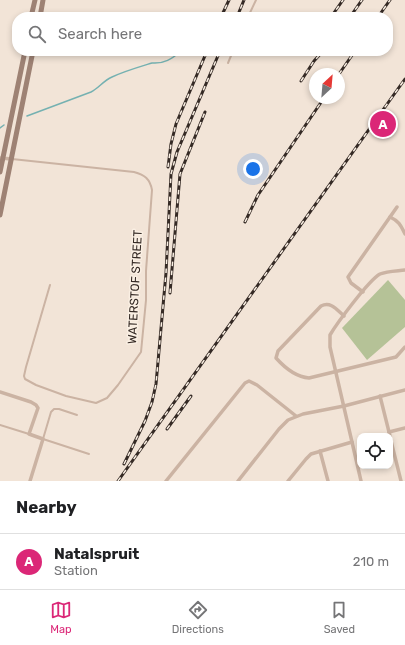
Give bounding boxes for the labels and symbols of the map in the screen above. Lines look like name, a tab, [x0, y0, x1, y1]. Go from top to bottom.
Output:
north arrow	[309, 68, 345, 104]
pin: A	[370, 109, 396, 139]
your location	[243, 159, 263, 179]
street label: WATERSTOF STREET	[125, 230, 145, 344]

